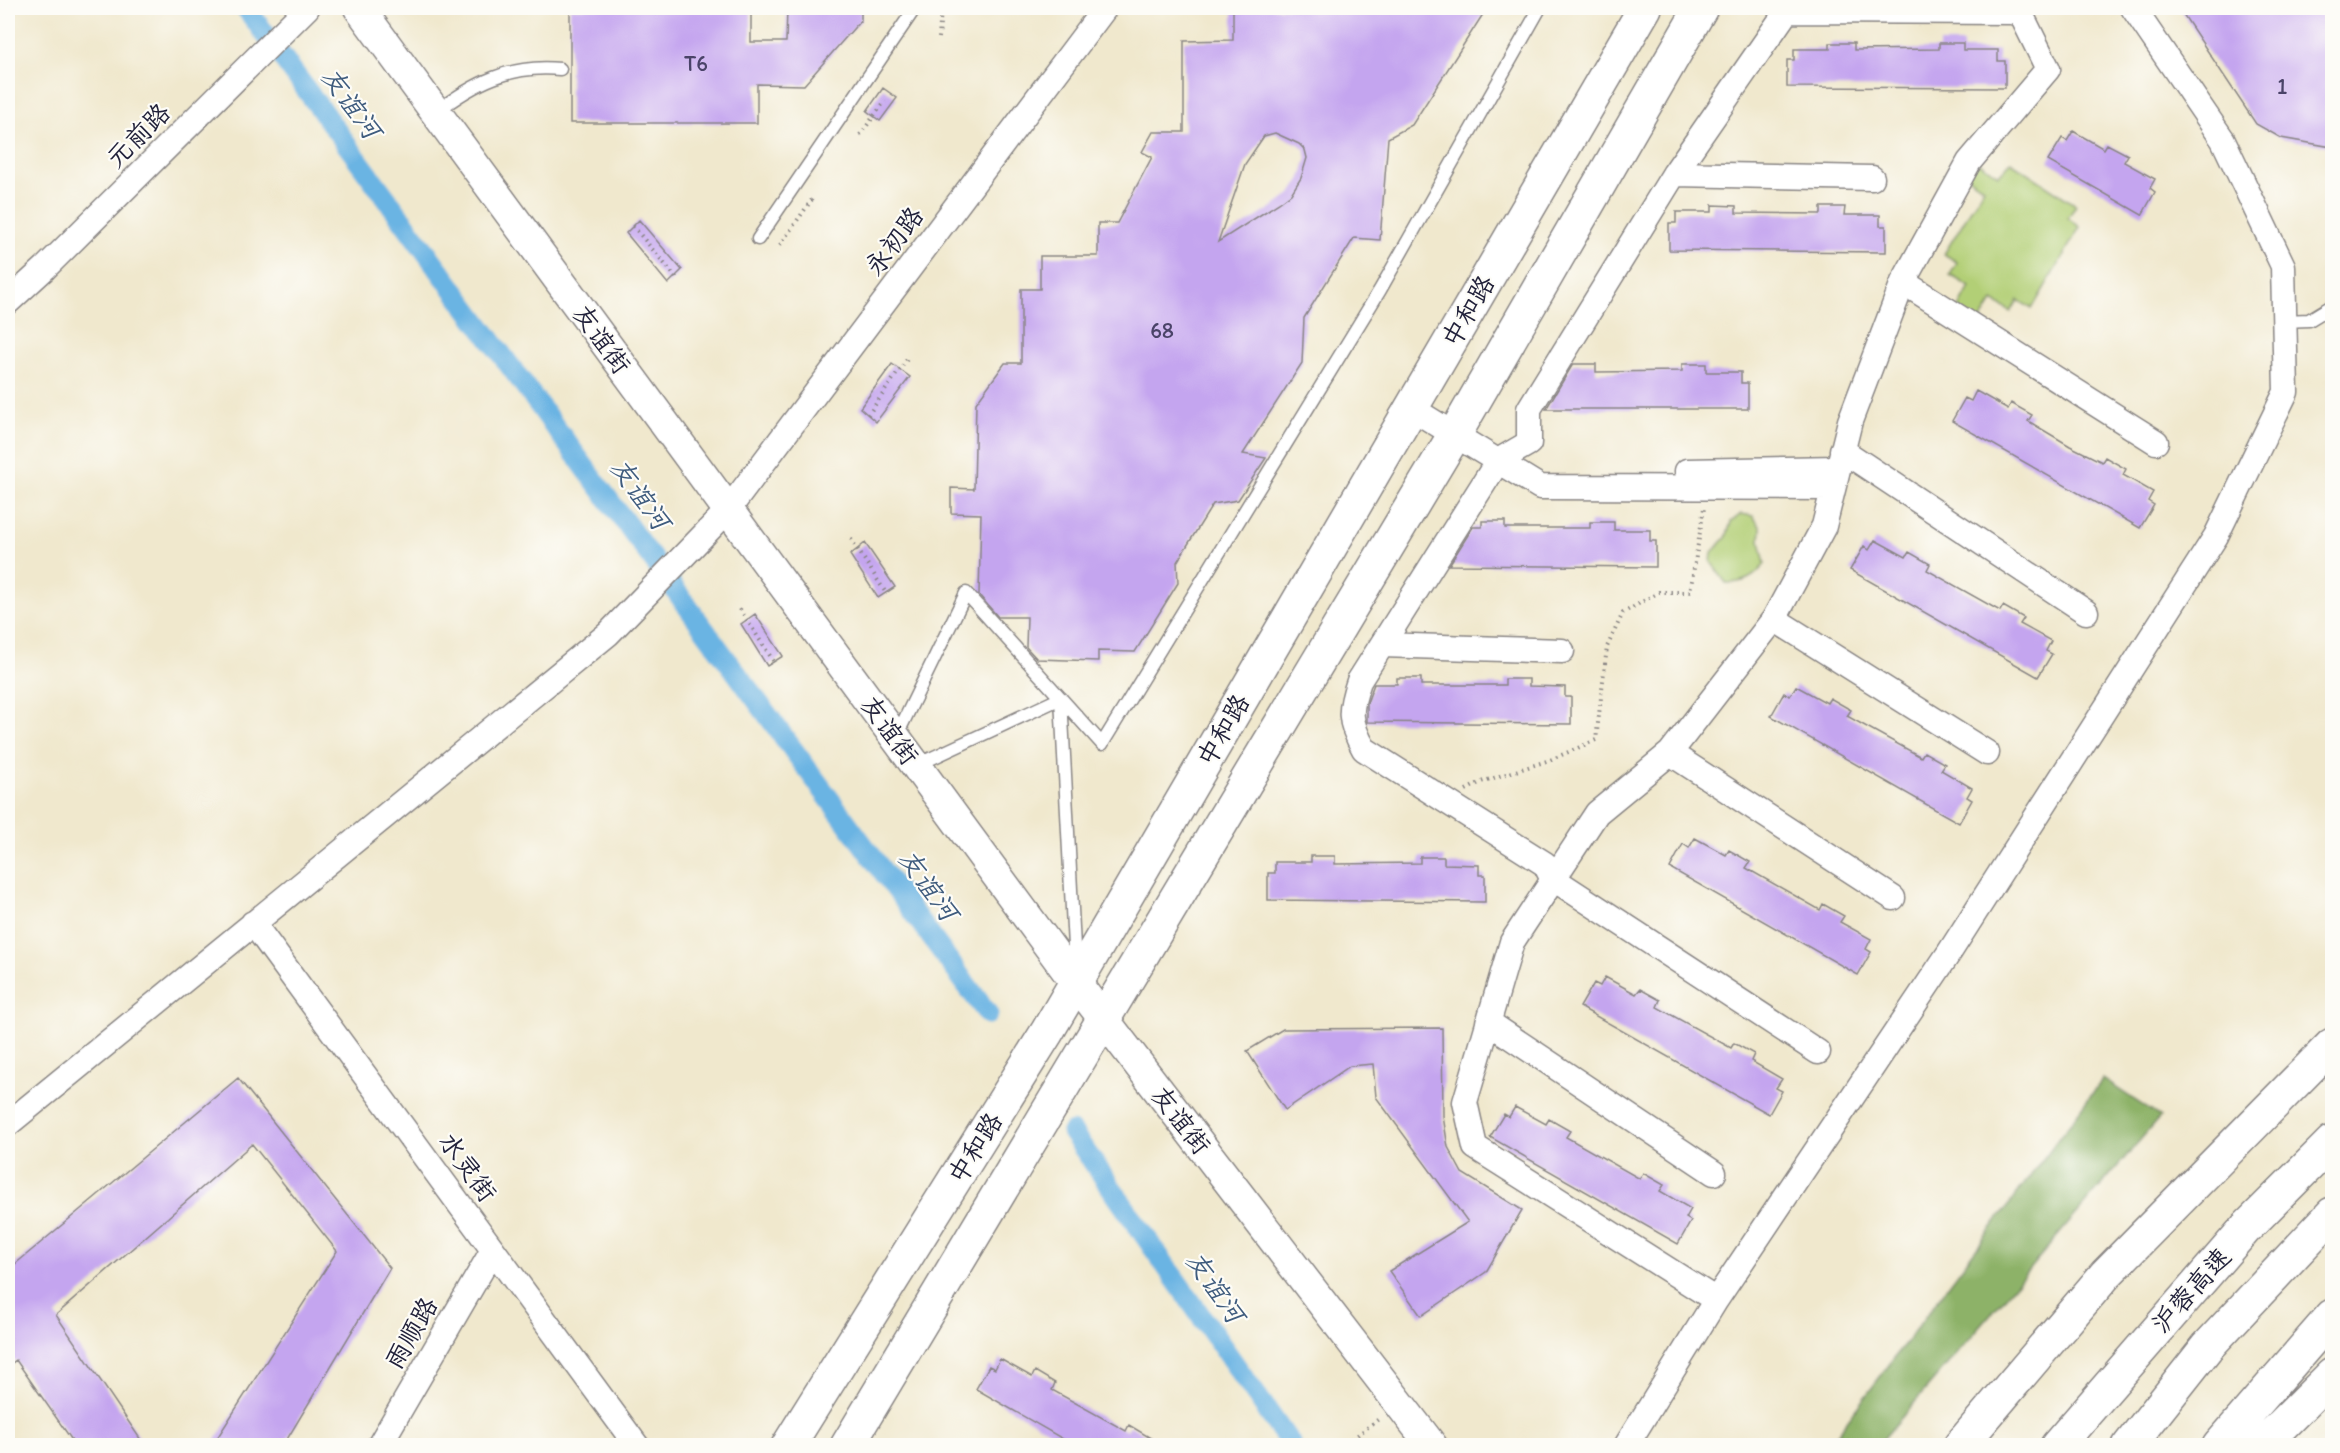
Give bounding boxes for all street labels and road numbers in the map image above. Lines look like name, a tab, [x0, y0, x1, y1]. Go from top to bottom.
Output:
street label: 元前路	[99, 96, 177, 174]
street label: 永初路	[858, 200, 930, 282]
street label: 中和路	[1435, 269, 1501, 353]
street label: 友谊街	[566, 298, 638, 380]
street label: 中和路	[1190, 688, 1256, 772]
street label: 友谊街	[854, 689, 926, 771]
street label: 友谊街	[1144, 1079, 1218, 1161]
street label: 中和路	[941, 1106, 1009, 1190]
street label: 水灵街	[432, 1126, 504, 1208]
street label: 沪蓉高速	[2144, 1241, 2238, 1339]
street label: 雨顺路	[378, 1291, 444, 1375]

